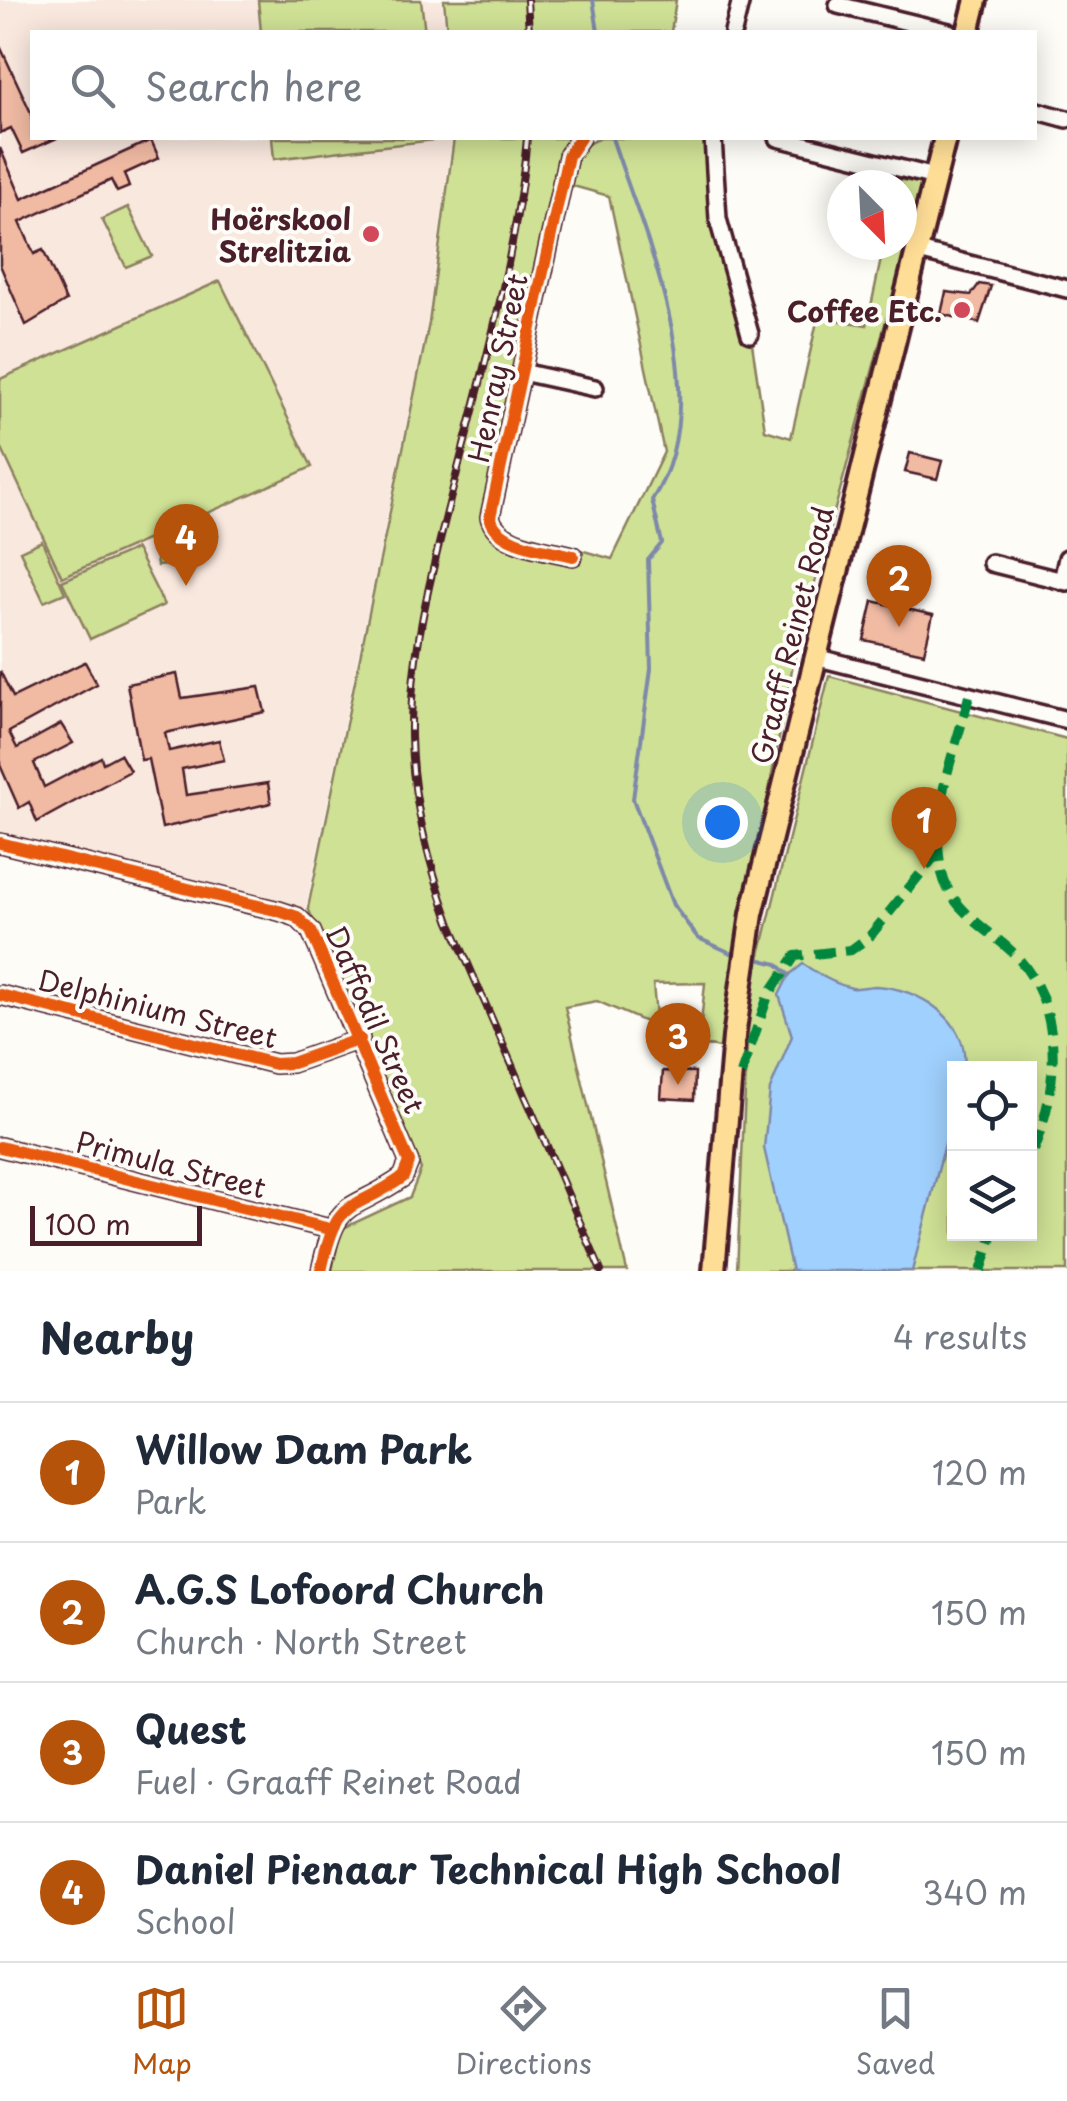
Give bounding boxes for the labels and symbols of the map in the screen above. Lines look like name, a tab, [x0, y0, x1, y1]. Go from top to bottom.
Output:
north arrow	[827, 170, 917, 260]
place label: Hoërskool Strelitzia	[210, 197, 351, 272]
marker: Hoërskool Strelitzia	[360, 223, 382, 245]
street label: Henray Street	[456, 270, 538, 466]
place label: Coffee Etc.	[787, 289, 942, 332]
marker: Coffee Etc.	[951, 299, 973, 321]
street label: Graaff Reinet Road	[738, 502, 844, 768]
pin: 4	[154, 504, 218, 586]
pin: 2	[866, 544, 932, 627]
pin: 1	[892, 786, 956, 869]
your location	[697, 797, 748, 848]
street label: Daffodil Street	[315, 918, 437, 1120]
street label: Delphinium Street	[34, 958, 282, 1058]
pin: 3	[646, 1002, 710, 1085]
street label: Primula Street	[71, 1120, 271, 1208]
scale bar	[30, 1201, 202, 1246]

